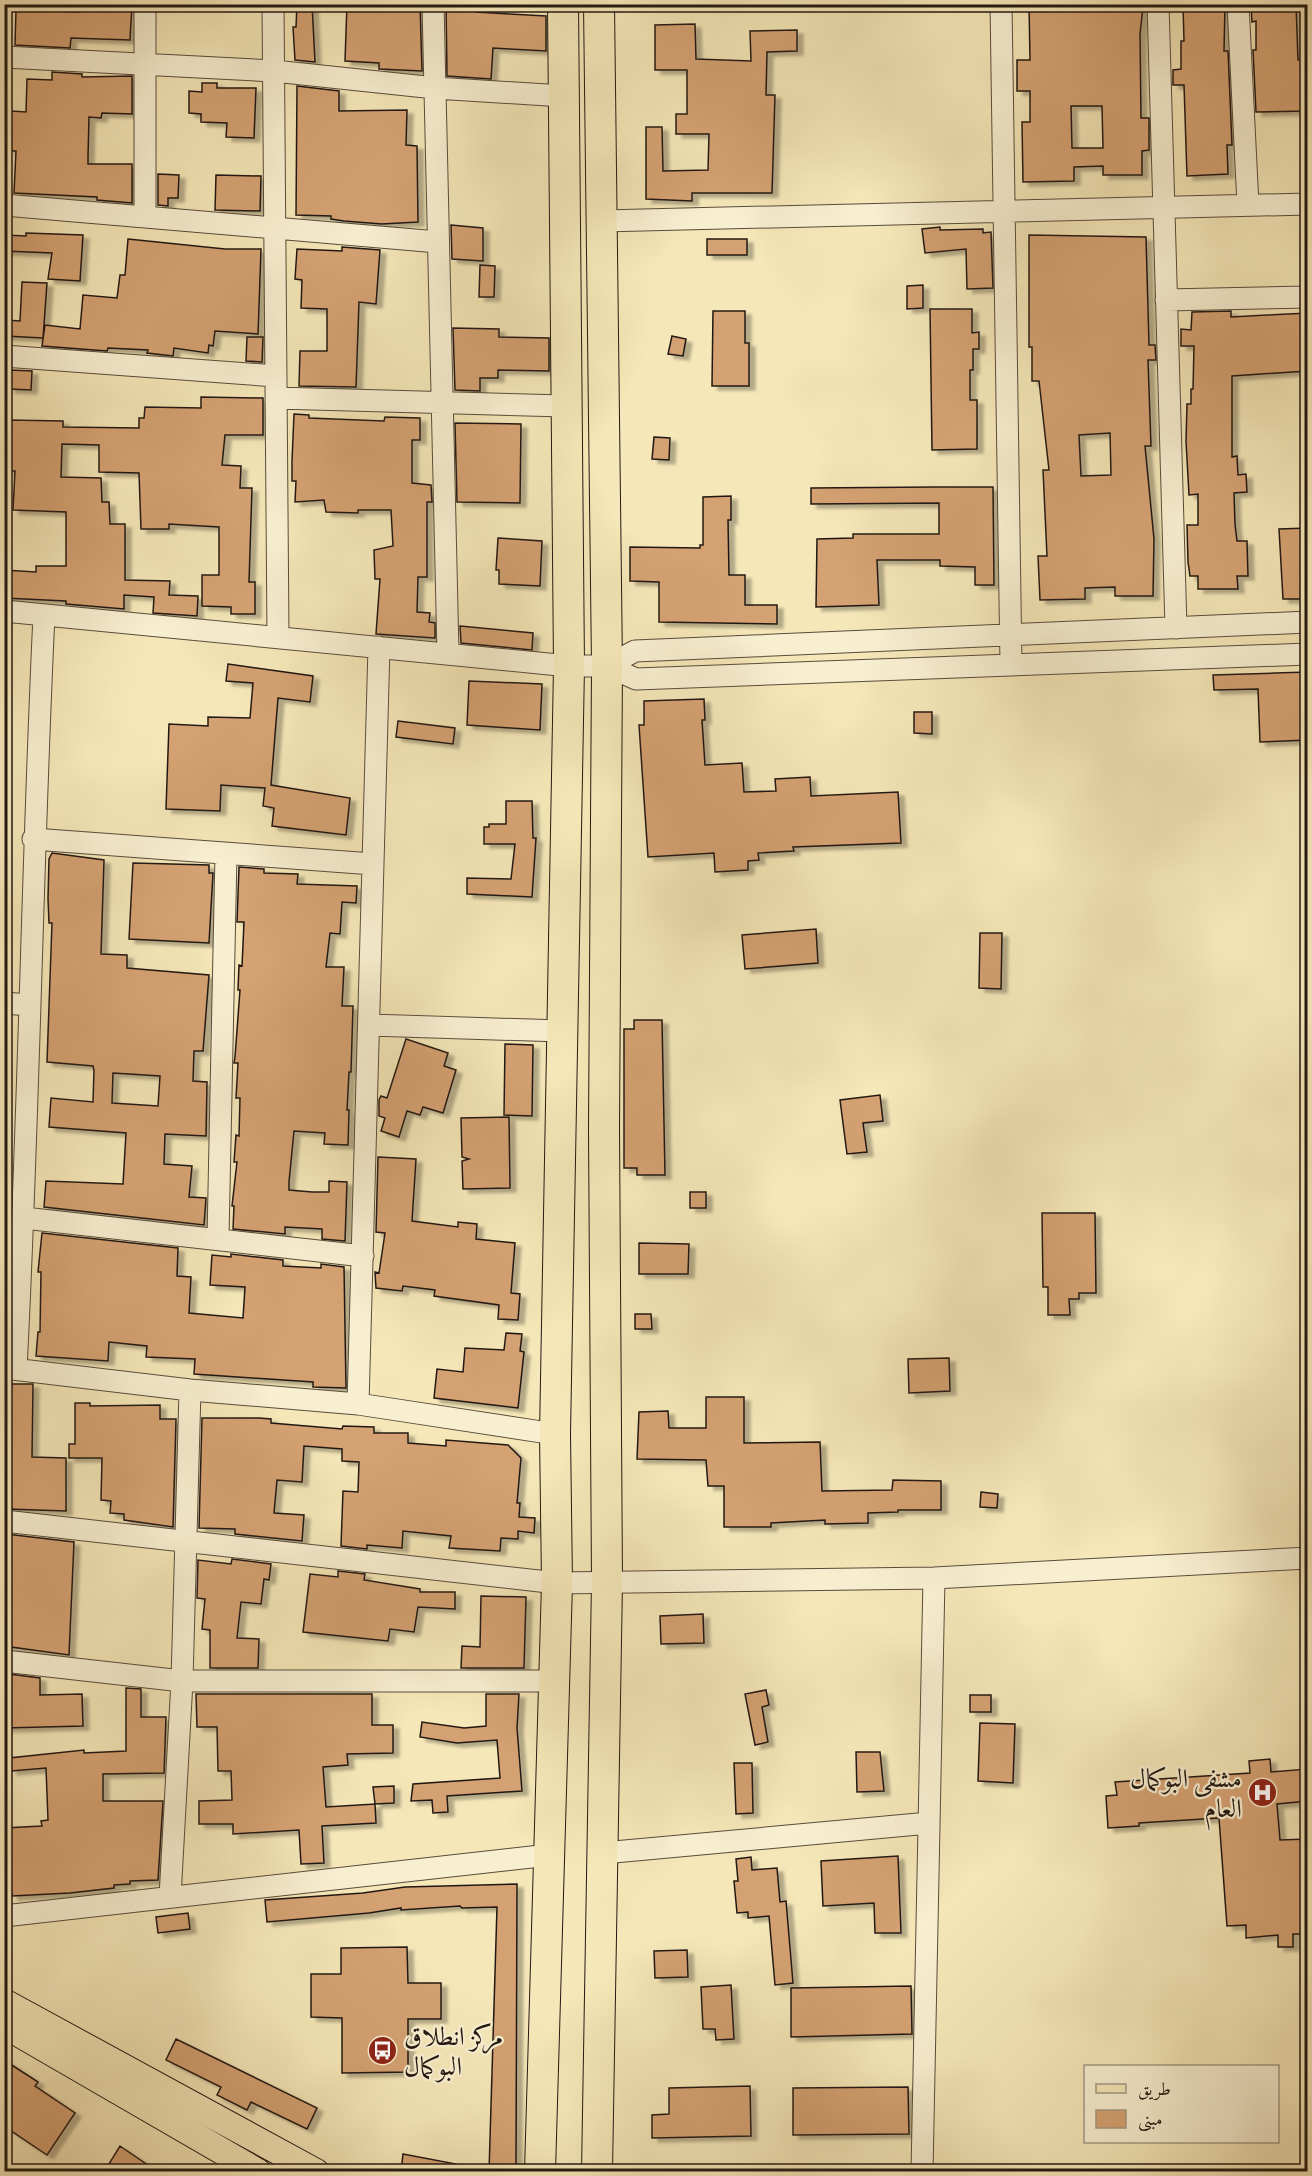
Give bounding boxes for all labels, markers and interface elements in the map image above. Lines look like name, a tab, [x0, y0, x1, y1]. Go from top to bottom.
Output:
place label: مشفى البوكمال العام	[1130, 1763, 1242, 1831]
hospital icon: مشفى البوكمال العام	[1247, 1777, 1279, 1809]
place label: مركز انطلاق البوكمال	[404, 2021, 503, 2084]
bus stop icon: مركز انطلاق البوكمال	[367, 2035, 399, 2067]
legend	[1084, 2065, 1279, 2143]
text: طريق	[1138, 2079, 1171, 2101]
text: مبنى	[1138, 2109, 1163, 2132]

